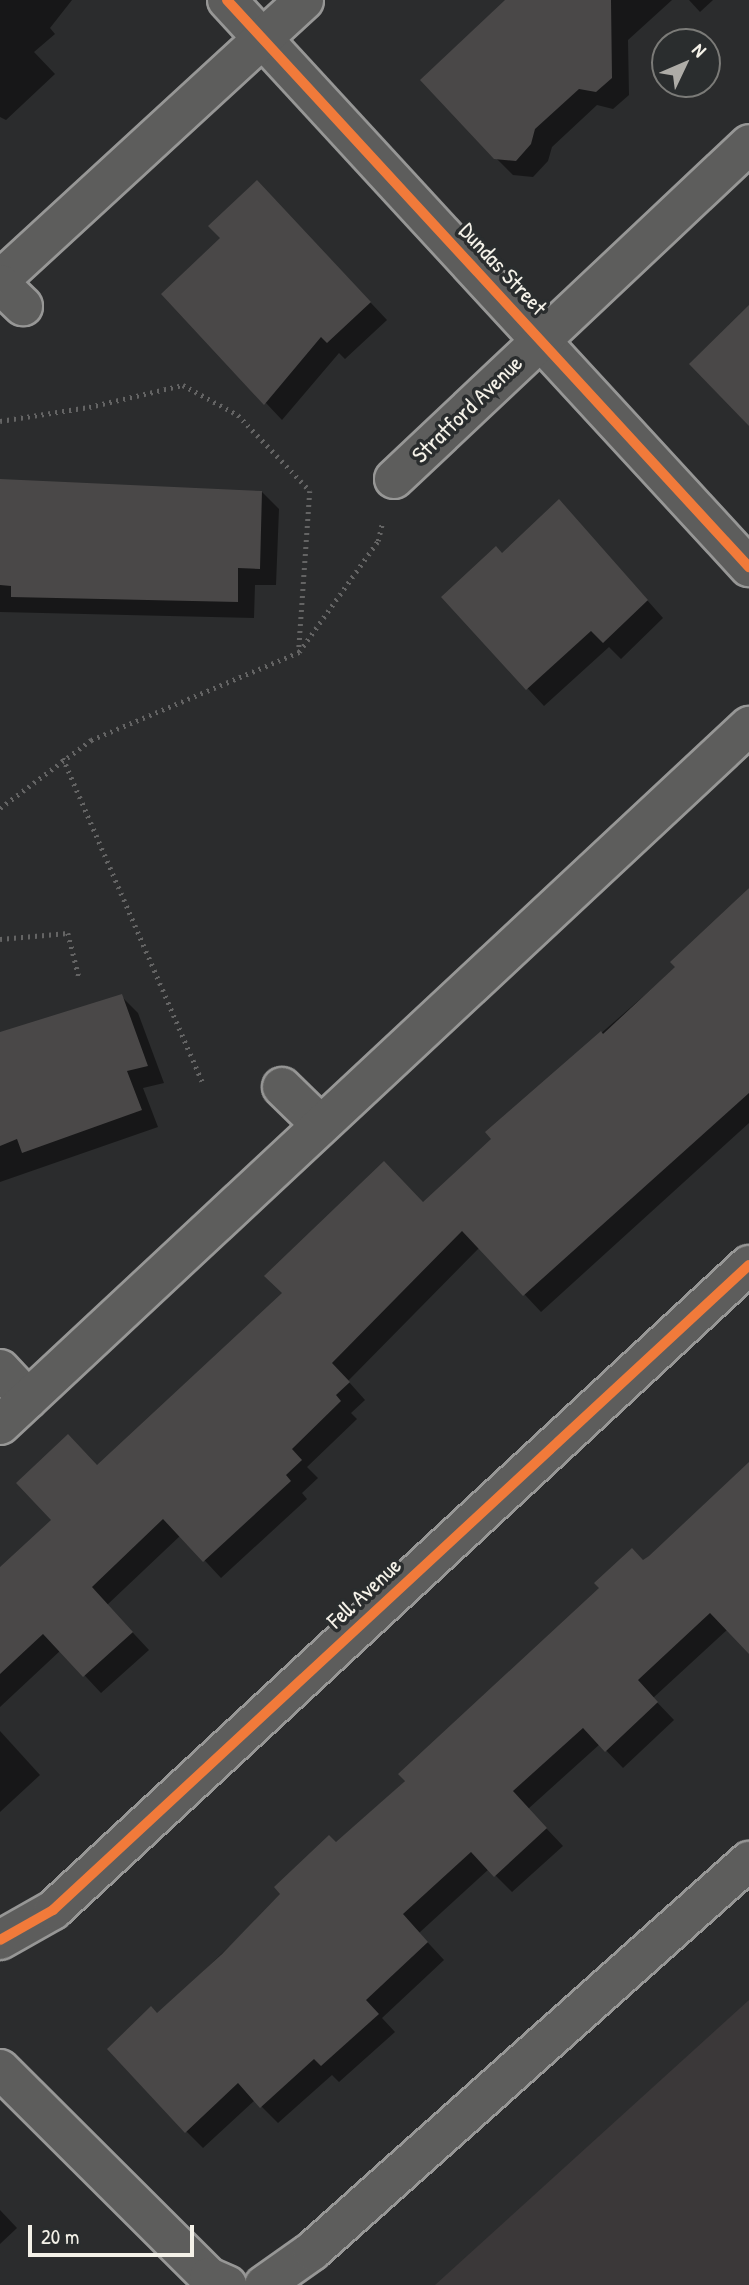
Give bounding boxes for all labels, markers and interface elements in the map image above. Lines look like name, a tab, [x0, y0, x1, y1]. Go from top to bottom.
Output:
north arrow	[651, 28, 721, 98]
text: N	[687, 37, 713, 62]
street label: Dundas Street	[453, 217, 553, 321]
street label: Stratford Avenue	[406, 349, 528, 469]
street label: Fell Avenue	[321, 1552, 407, 1634]
scale bar	[32, 2212, 198, 2256]
text: 20 m	[41, 2222, 79, 2251]

